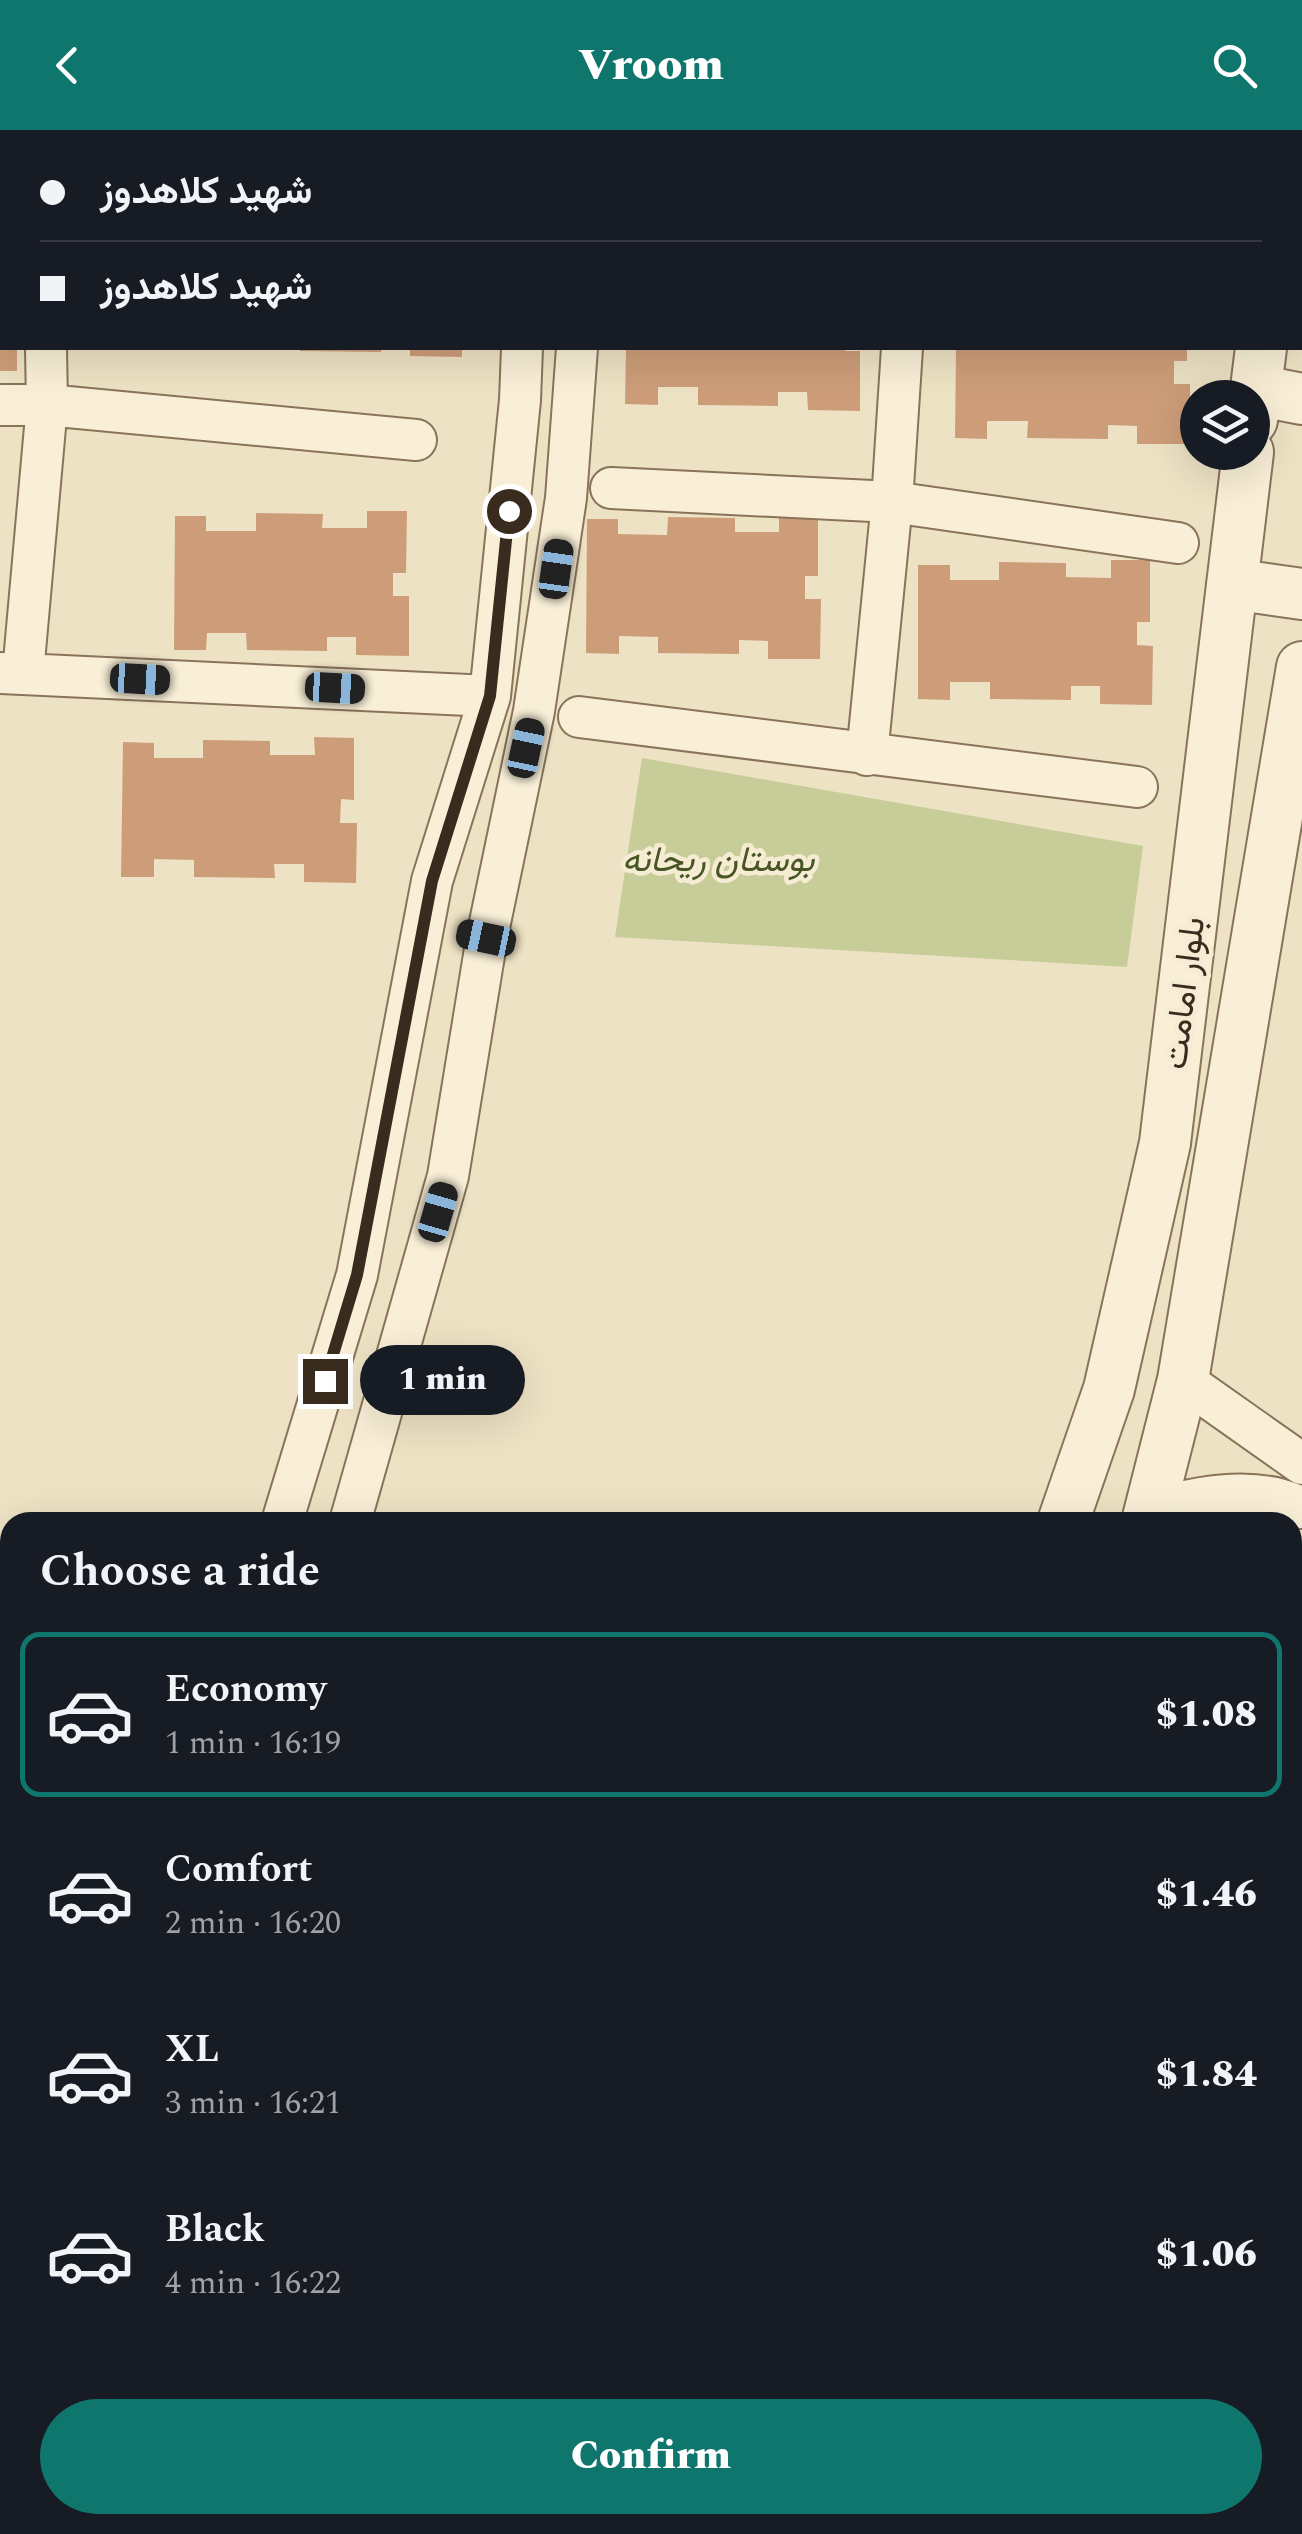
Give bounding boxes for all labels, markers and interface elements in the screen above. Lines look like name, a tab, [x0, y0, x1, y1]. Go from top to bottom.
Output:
text: Vroom	[578, 31, 724, 100]
icon: back	[40, 38, 95, 93]
icon: search	[1207, 38, 1262, 93]
text: شهید کلاهدوز	[100, 163, 312, 221]
text: شهید کلاهدوز	[100, 259, 312, 317]
map controls	[1180, 380, 1270, 470]
button: layers	[1180, 380, 1270, 470]
route start	[487, 489, 532, 534]
car	[537, 537, 575, 601]
car	[109, 662, 171, 696]
car	[304, 671, 366, 705]
car	[505, 716, 547, 780]
park label: بوستان ریحانه	[622, 834, 816, 887]
street label: بلوار امامت	[1149, 914, 1220, 1072]
car	[454, 917, 518, 959]
car	[415, 1179, 461, 1245]
callout: 1 min	[360, 1346, 525, 1416]
text: 1 min	[398, 1355, 487, 1404]
route end	[303, 1359, 348, 1404]
text: Choose a ride	[40, 1537, 320, 1606]
text: Economy	[165, 1661, 326, 1719]
icon: car	[45, 1670, 135, 1760]
text: $1.08	[1155, 1686, 1257, 1744]
text: 1 min · 16:19	[165, 1719, 341, 1768]
text: Comfort	[165, 1841, 312, 1899]
icon: car	[45, 1850, 135, 1940]
text: $1.46	[1155, 1866, 1257, 1924]
text: 2 min · 16:20	[165, 1899, 341, 1948]
text: XL	[165, 2021, 219, 2079]
icon: car	[45, 2030, 135, 2120]
text: $1.84	[1155, 2046, 1257, 2104]
text: 3 min · 16:21	[165, 2079, 341, 2128]
text: Black	[165, 2201, 265, 2259]
icon: car	[45, 2210, 135, 2300]
text: $1.06	[1155, 2226, 1257, 2284]
text: 4 min · 16:22	[165, 2259, 341, 2308]
button: Confirm	[40, 2399, 1262, 2514]

